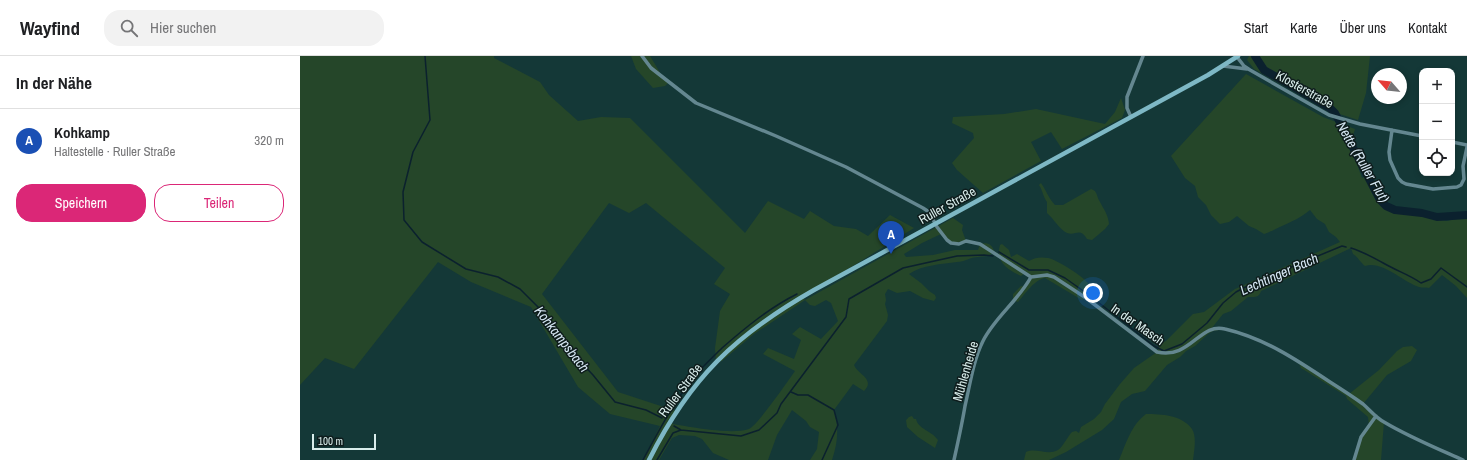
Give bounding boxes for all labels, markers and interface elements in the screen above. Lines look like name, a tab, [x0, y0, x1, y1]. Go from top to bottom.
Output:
search box	[104, 10, 384, 46]
text: Wayfind	[20, 15, 80, 41]
icon: search	[118, 17, 140, 39]
text: Hier suchen	[150, 17, 216, 38]
text: Start	[1244, 19, 1268, 37]
text: Karte	[1290, 19, 1317, 37]
text: Über uns	[1339, 19, 1386, 37]
text: Kontakt	[1408, 19, 1447, 37]
street label: Klosterstraße	[1273, 67, 1337, 112]
north arrow	[1371, 68, 1407, 104]
map controls	[1419, 68, 1455, 176]
button: +	[1419, 68, 1455, 104]
text: In der Nähe	[16, 71, 92, 94]
button: −	[1419, 104, 1455, 140]
water label: Nette (Ruller Flut)	[1333, 118, 1394, 206]
text: Kohkamp	[54, 122, 110, 143]
text: A	[25, 132, 33, 149]
text: 320 m	[254, 132, 284, 149]
button: locate	[1419, 140, 1455, 176]
text: Haltestelle · Ruller Straße	[54, 143, 175, 160]
street label: Ruller Straße	[916, 183, 979, 228]
button: Speichern	[16, 184, 146, 222]
button: Teilen	[154, 184, 284, 222]
pin: A	[878, 221, 904, 254]
water label: Lechtinger Bach	[1237, 249, 1321, 299]
your location	[1083, 283, 1103, 303]
street label: In der Masch	[1108, 300, 1168, 349]
water label: Kohkampsbach	[531, 302, 593, 376]
street label: Mühlenheide	[949, 339, 982, 403]
street label: Ruller Straße	[655, 360, 706, 420]
scale bar	[312, 432, 376, 451]
text: 100 m	[318, 434, 343, 448]

